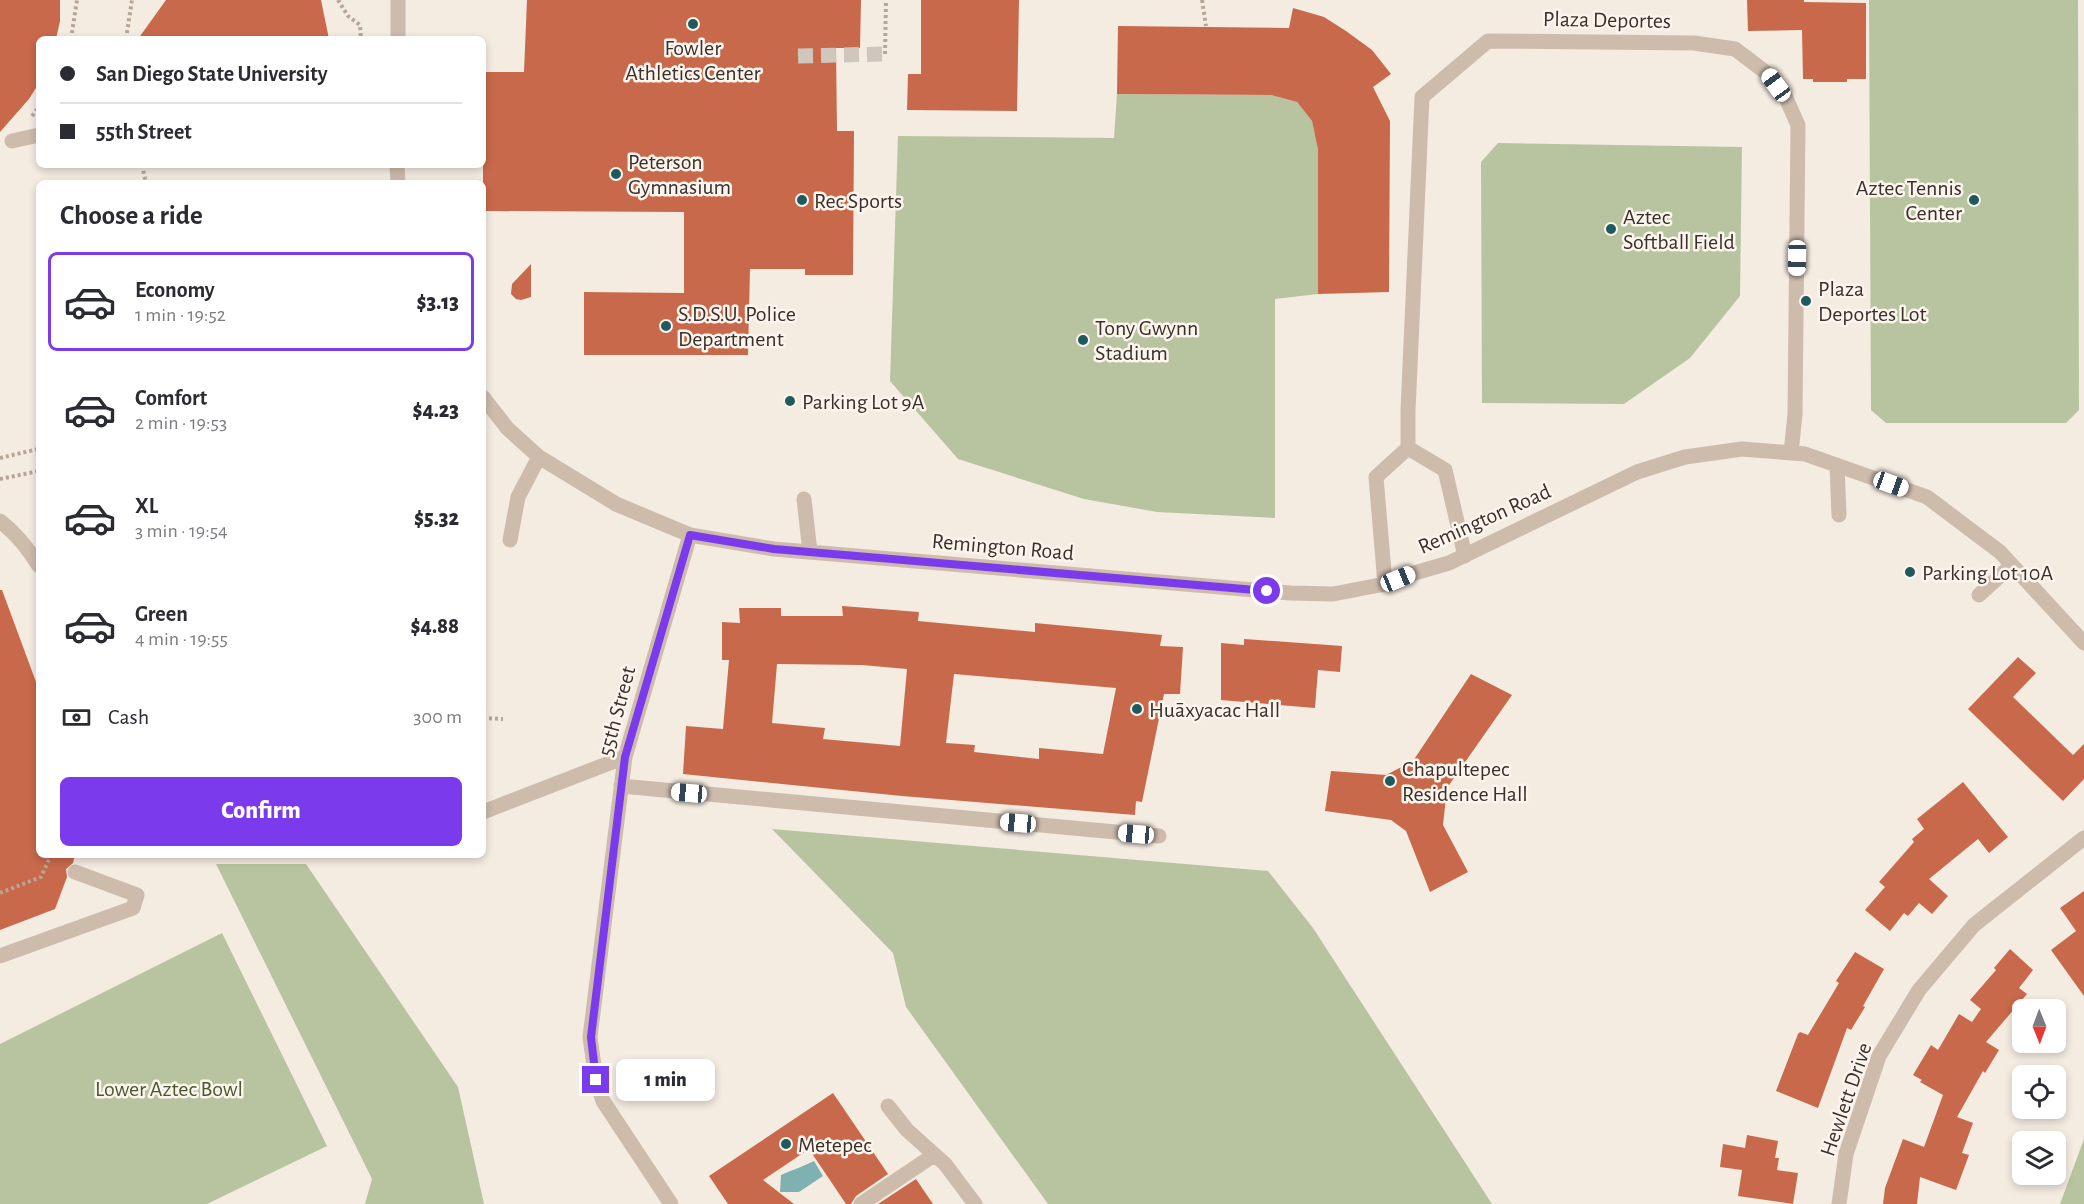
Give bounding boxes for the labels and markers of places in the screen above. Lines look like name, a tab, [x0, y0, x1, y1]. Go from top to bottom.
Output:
marker: Fowler Athletics Center	[686, 17, 700, 31]
place label: Fowler Athletics Center	[625, 37, 761, 84]
place label: Peterson Gymnasium	[628, 151, 731, 198]
marker: Peterson Gymnasium	[609, 167, 623, 181]
place label: Aztec Tennis Center	[1856, 177, 1962, 224]
place label: Rec Sports	[814, 190, 902, 212]
marker: Rec Sports	[795, 193, 809, 207]
marker: Aztec Tennis Center	[1967, 193, 1981, 207]
place label: Aztec Softball Field	[1623, 206, 1735, 253]
marker: Aztec Softball Field	[1604, 222, 1618, 236]
place label: Plaza Deportes Lot	[1818, 278, 1927, 325]
marker: Plaza Deportes Lot	[1799, 294, 1813, 308]
place label: S.D.S.U. Police Department	[678, 303, 796, 350]
place label: Tony Gwynn Stadium	[1095, 317, 1198, 364]
marker: S.D.S.U. Police Department	[659, 319, 673, 333]
marker: Tony Gwynn Stadium	[1076, 333, 1090, 347]
place label: Parking Lot 9A	[802, 391, 925, 413]
marker: Parking Lot 9A	[783, 394, 797, 408]
place label: Parking Lot 10A	[1922, 562, 2053, 584]
marker: Parking Lot 10A	[1903, 565, 1917, 579]
place label: Huāxyacac Hall	[1149, 699, 1280, 721]
marker: Huāxyacac Hall	[1130, 702, 1144, 716]
place label: Chapultepec Residence Hall	[1402, 758, 1528, 805]
marker: Chapultepec Residence Hall	[1383, 774, 1397, 788]
place label: Metepec	[798, 1134, 872, 1156]
marker: Metepec	[779, 1137, 793, 1151]

